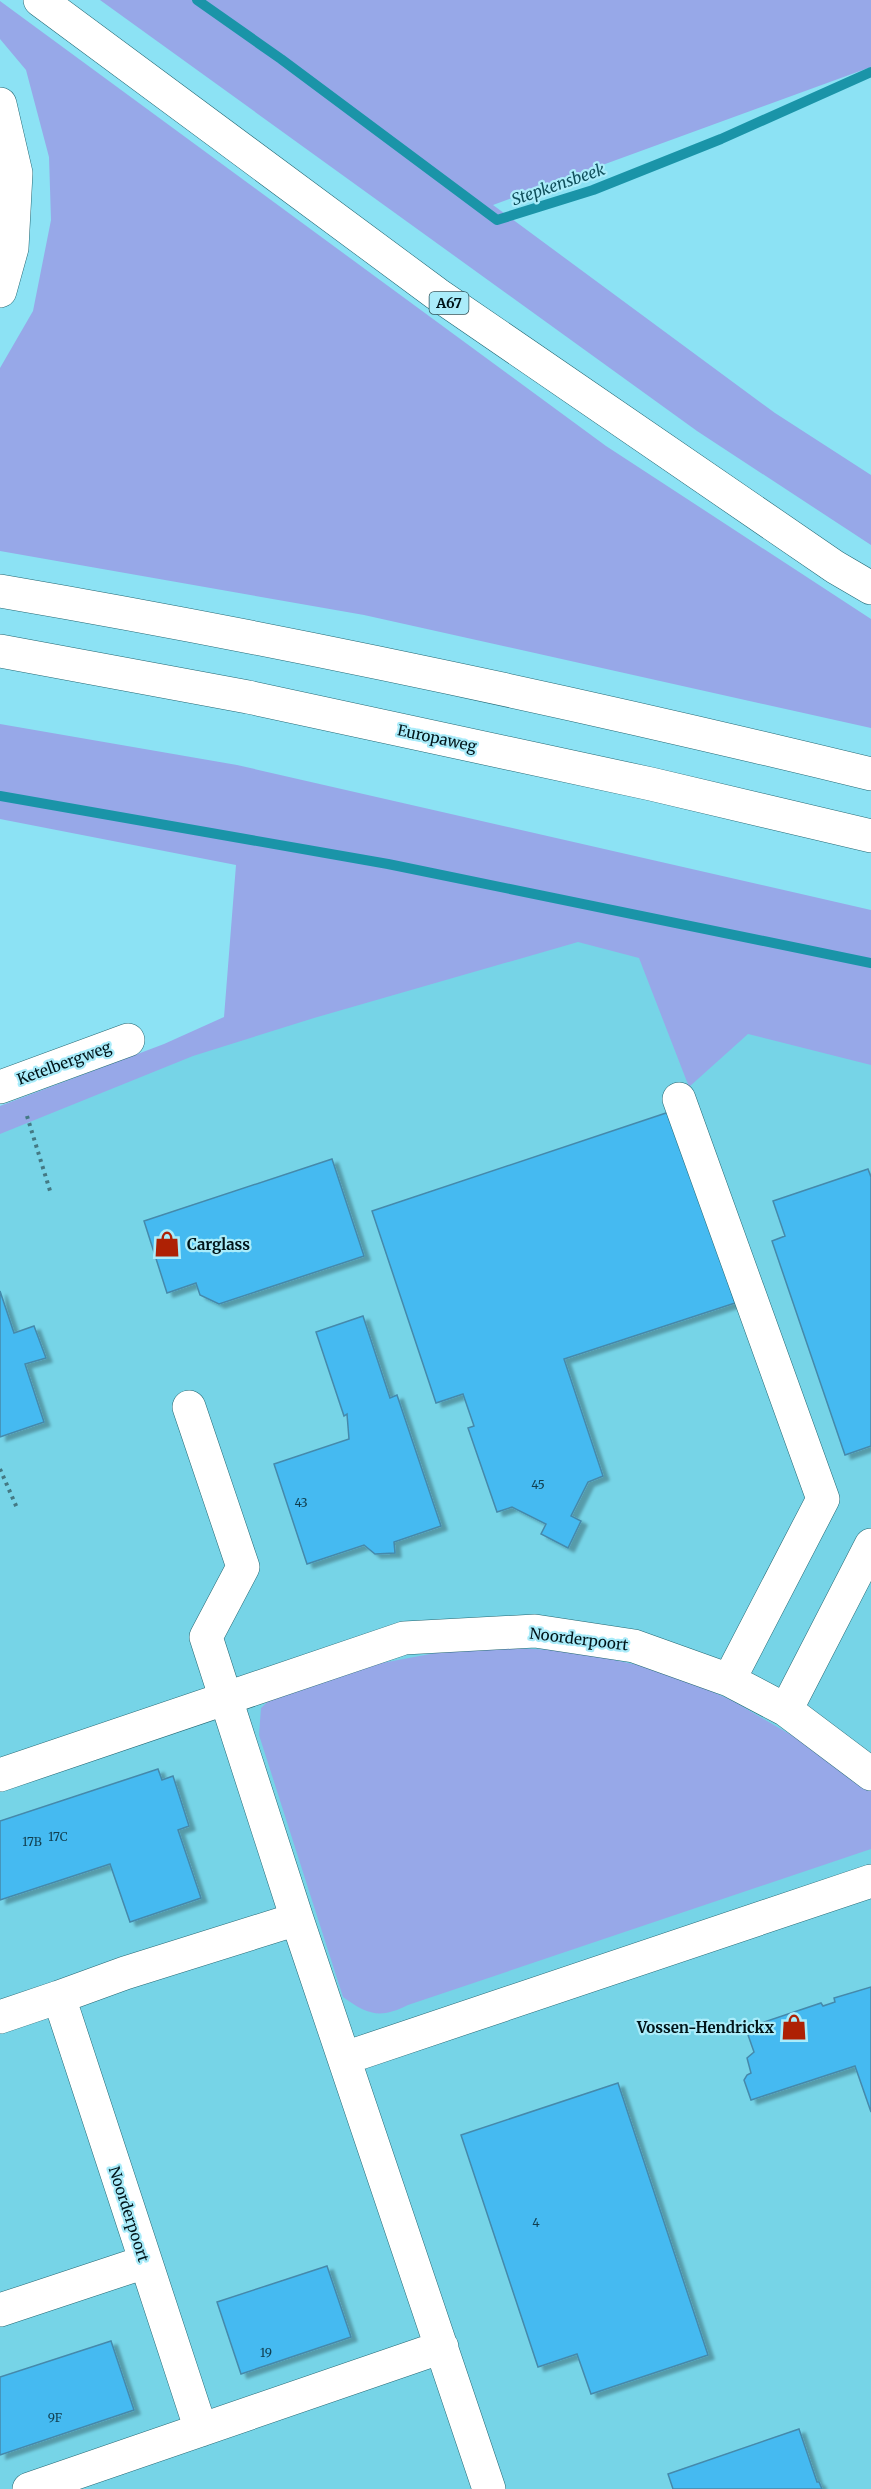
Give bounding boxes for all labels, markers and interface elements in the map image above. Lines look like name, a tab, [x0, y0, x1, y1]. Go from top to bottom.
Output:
water label: Stepkensbeek	[509, 159, 607, 209]
road number: A67	[430, 292, 468, 314]
street label: Europaweg	[396, 720, 478, 756]
street label: Ketelbergweg	[14, 1037, 114, 1089]
shop icon: Carglass	[152, 1229, 182, 1259]
place label: Carglass	[187, 1235, 250, 1254]
house number: 45	[531, 1477, 545, 1492]
house number: 43	[294, 1495, 308, 1510]
street label: Noorderpoort	[528, 1624, 630, 1655]
house number: 17C	[48, 1829, 68, 1844]
house number: 17B	[22, 1834, 42, 1849]
shop icon: Vossen-Hendrickx	[779, 2012, 809, 2042]
place label: Vossen-Hendrickx	[636, 2018, 775, 2037]
street label: Noorderpoort	[105, 2164, 153, 2264]
house number: 4	[532, 2215, 540, 2230]
house number: 19	[260, 2345, 272, 2360]
house number: 9F	[48, 2410, 63, 2425]

